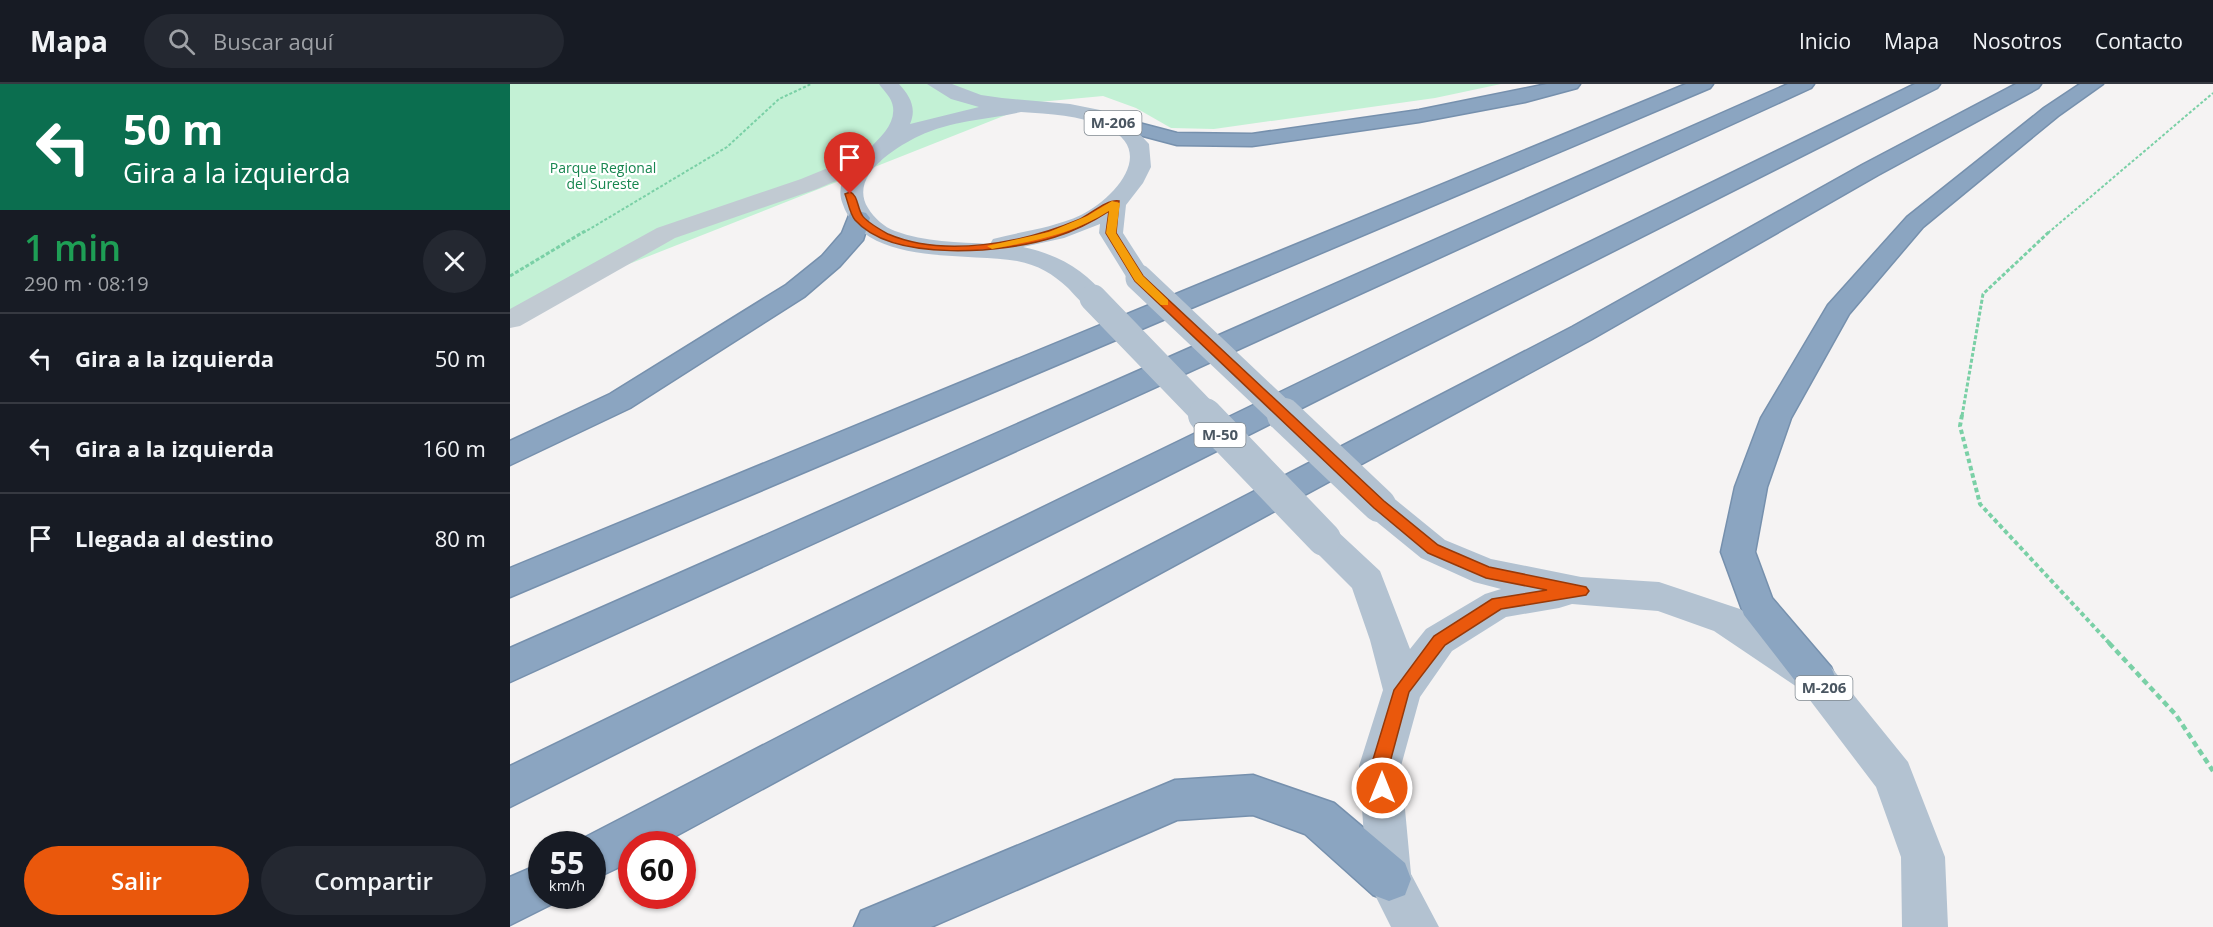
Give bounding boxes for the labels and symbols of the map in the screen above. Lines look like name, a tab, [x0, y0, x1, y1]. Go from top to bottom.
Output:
road number: M-206	[1084, 111, 1142, 135]
pin	[824, 132, 875, 194]
park label: Parque Regional del Sureste	[550, 158, 656, 193]
road number: M-50	[1194, 423, 1246, 447]
road number: M-206	[1796, 676, 1852, 700]
position arrow	[1350, 756, 1414, 820]
speed limit sign: 60	[618, 831, 696, 909]

